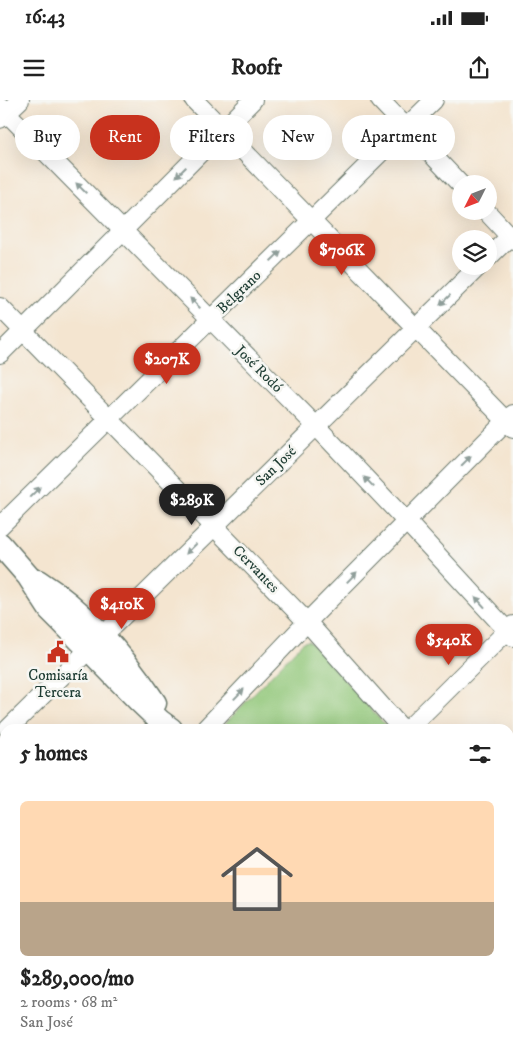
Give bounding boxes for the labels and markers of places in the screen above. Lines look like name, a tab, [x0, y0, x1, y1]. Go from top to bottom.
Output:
pin: $706K	[307, 234, 377, 276]
pin: $207K	[132, 342, 202, 385]
pin: $289K	[157, 484, 227, 526]
pin: $410K	[87, 588, 157, 630]
pin: $540K	[414, 624, 484, 666]
public building icon: Comisaría Tercera	[45, 639, 71, 665]
place label: Comisaría Tercera	[28, 666, 88, 702]

